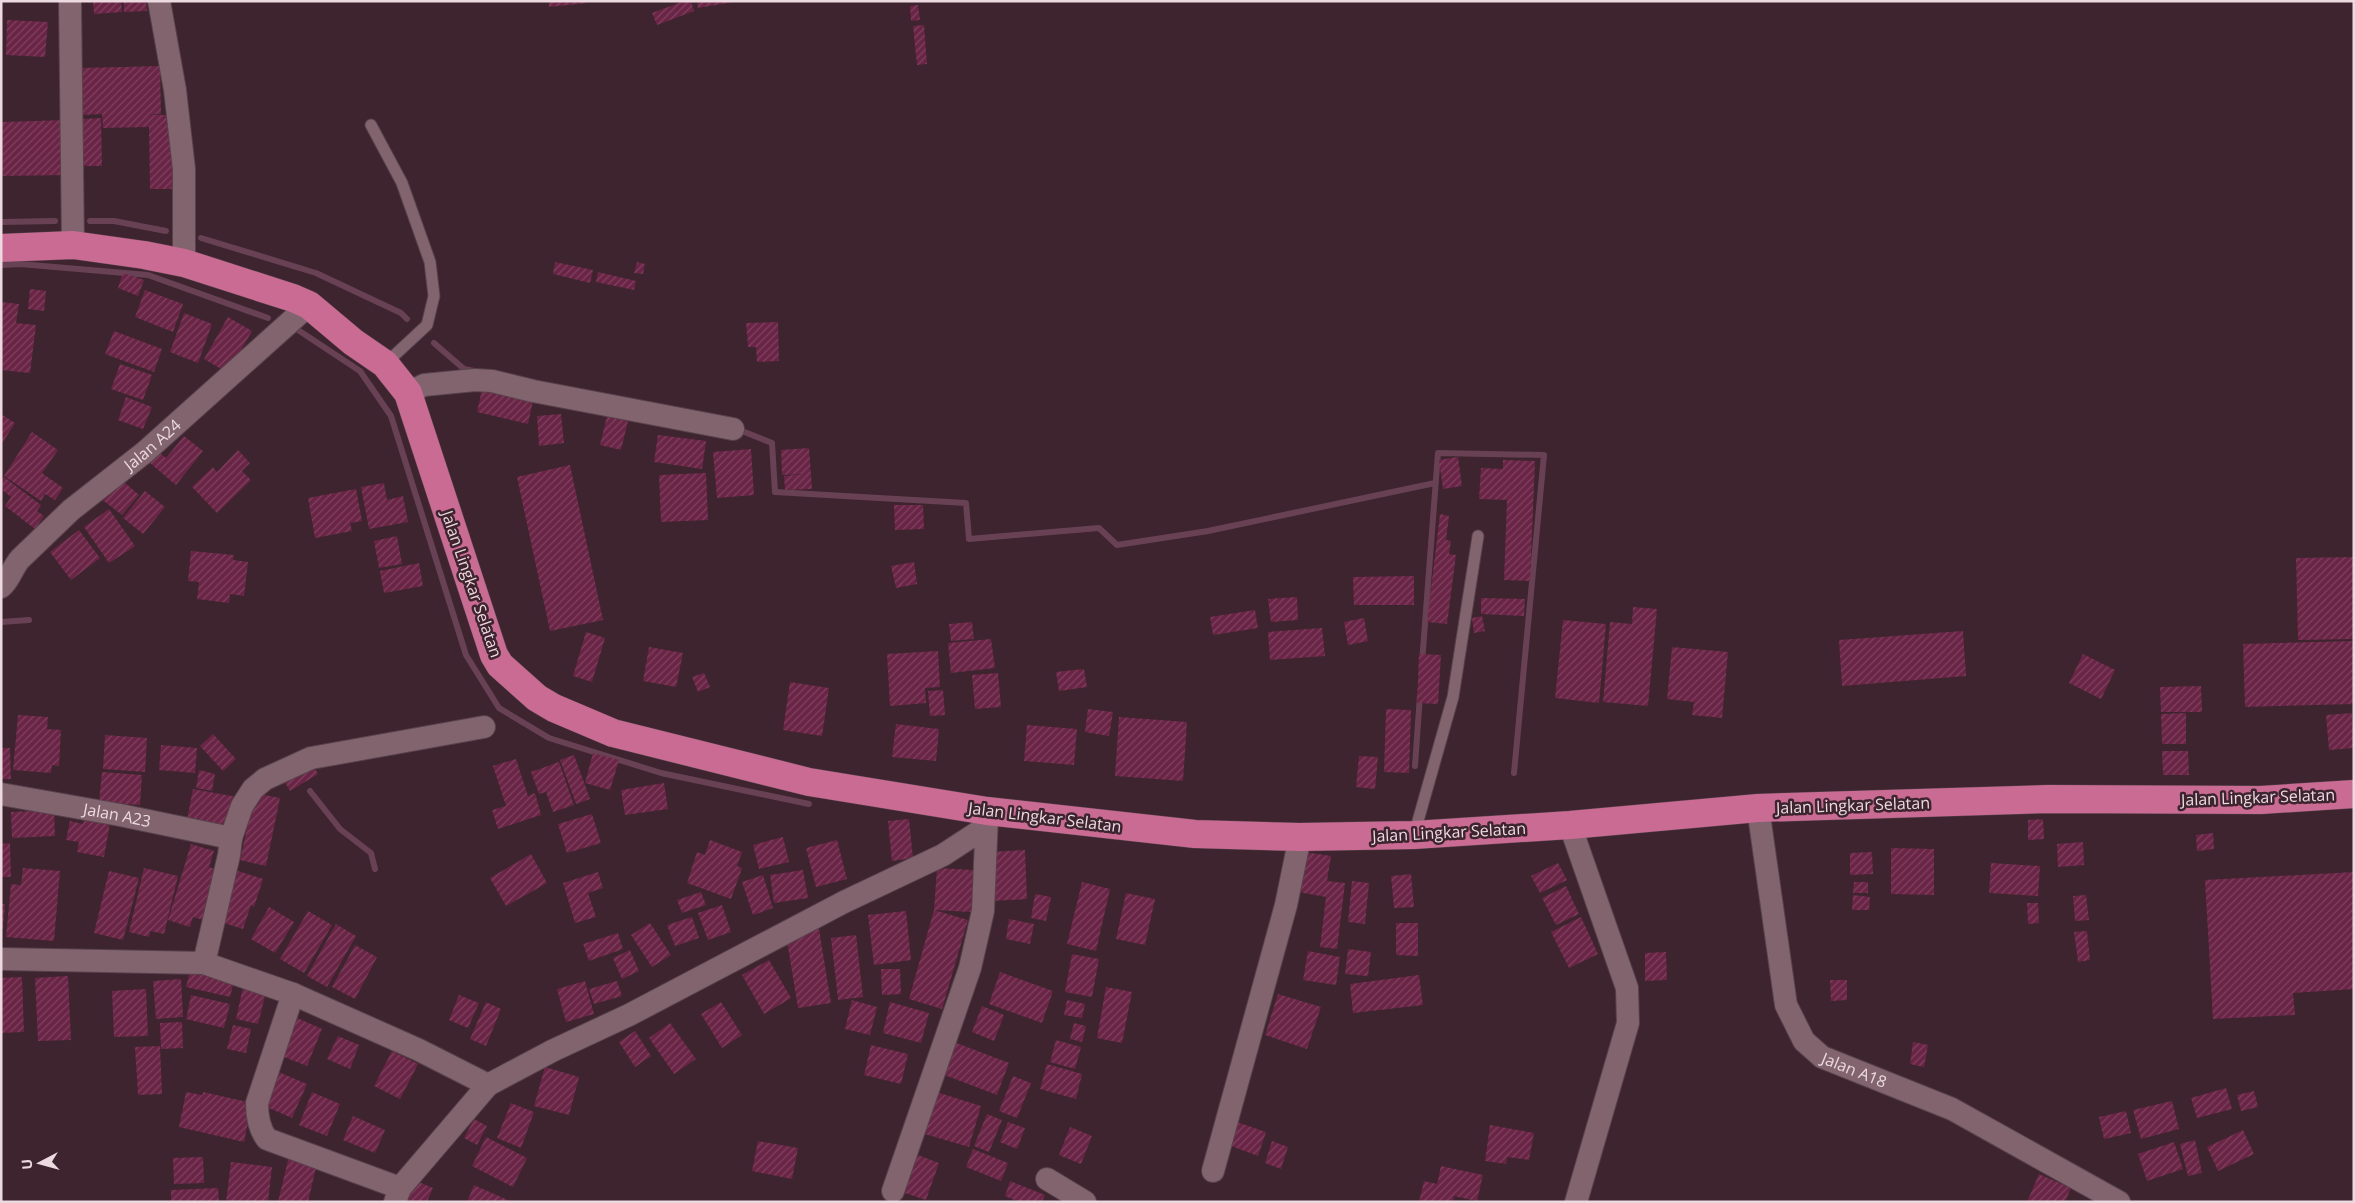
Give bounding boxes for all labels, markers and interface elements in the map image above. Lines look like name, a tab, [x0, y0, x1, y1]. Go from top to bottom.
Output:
street label: Jalan A24	[118, 414, 185, 477]
street label: Jalan Lingkar Selatan	[436, 506, 507, 660]
street label: Jalan Lingkar Selatan	[2179, 783, 2335, 811]
street label: Jalan Lingkar Selatan	[1774, 791, 1930, 819]
street label: Jalan Lingkar Selatan	[965, 796, 1123, 837]
street label: Jalan A23	[80, 797, 153, 832]
street label: Jalan Lingkar Selatan	[1370, 817, 1527, 847]
street label: Jalan A18	[1816, 1046, 1890, 1093]
north arrow	[15, 1138, 65, 1188]
text: U	[17, 1158, 37, 1171]

